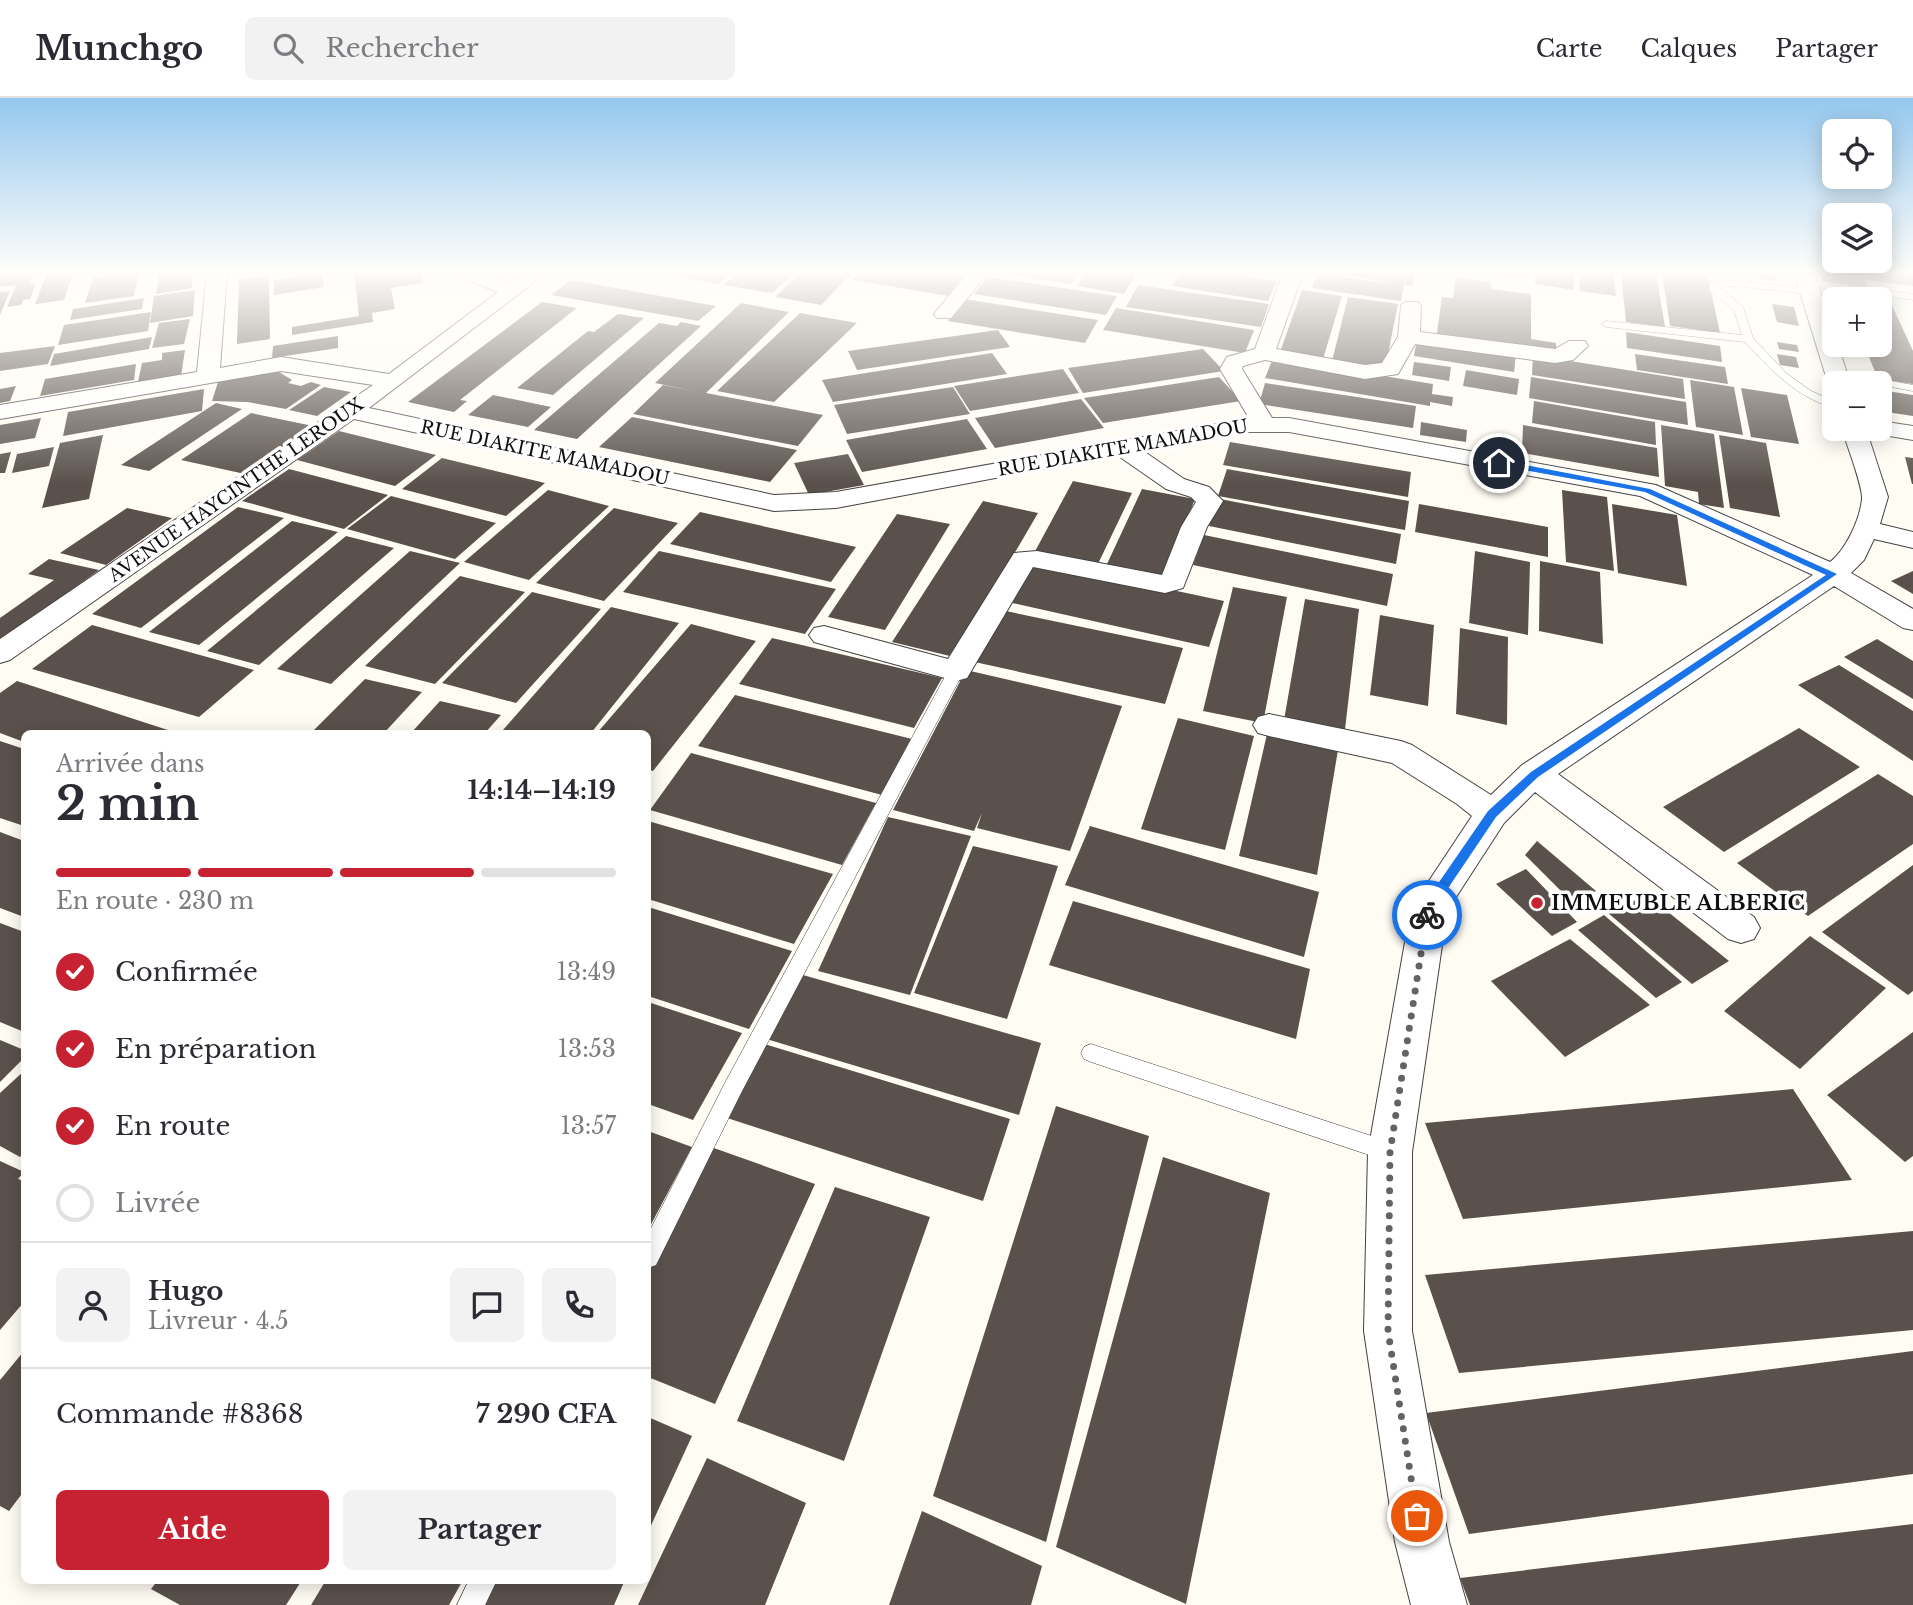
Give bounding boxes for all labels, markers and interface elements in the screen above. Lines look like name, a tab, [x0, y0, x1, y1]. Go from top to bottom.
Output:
search box	[245, 17, 735, 80]
text: Munchgo	[35, 28, 203, 69]
icon: search	[269, 29, 307, 67]
text: Rechercher	[325, 32, 479, 64]
text: Carte	[1536, 34, 1602, 63]
text: Calques	[1640, 34, 1737, 63]
text: Partager	[1775, 34, 1878, 63]
map controls	[1822, 119, 1892, 441]
button: locate	[1822, 119, 1892, 189]
button: layers	[1822, 203, 1892, 273]
button: +	[1822, 287, 1892, 357]
button: −	[1822, 371, 1892, 441]
street label: AVENUE HAYCINTHE LEROUX	[104, 393, 368, 587]
street label: RUE DIAKITE MAMADOU	[996, 415, 1250, 481]
street label: RUE DIAKITE MAMADOU	[418, 416, 672, 490]
pin	[1469, 433, 1529, 493]
icon: home	[1480, 444, 1518, 482]
text: Arrivée dans	[56, 750, 204, 778]
text: 14:14–14:19	[468, 774, 616, 806]
text: 2 min	[56, 775, 199, 832]
courier	[1392, 880, 1462, 950]
text: En route · 230 m	[56, 887, 254, 915]
place label: IMMEUBLE ALBERIC	[1551, 890, 1805, 916]
marker: IMMEUBLE ALBERIC	[1529, 895, 1545, 911]
icon: bike	[1408, 896, 1446, 934]
icon: check	[56, 953, 94, 991]
text: Confirmée	[115, 956, 258, 988]
text: 13:49	[557, 958, 616, 986]
icon: check	[56, 1030, 94, 1068]
text: En préparation	[115, 1033, 316, 1065]
text: 13:53	[558, 1035, 616, 1063]
icon: check	[56, 1107, 94, 1145]
text: En route	[115, 1110, 231, 1142]
text: 13:57	[560, 1112, 616, 1140]
text: Livrée	[115, 1187, 200, 1219]
button: person	[56, 1268, 130, 1342]
button: chat	[450, 1268, 524, 1342]
button: phone	[542, 1268, 616, 1342]
text: Hugo	[148, 1275, 223, 1307]
text: Livreur · 4.5	[148, 1307, 289, 1335]
text: Commande #8368	[56, 1398, 303, 1430]
text: 7 290 CFA	[476, 1398, 616, 1430]
pin	[1387, 1486, 1447, 1546]
button: Aide	[56, 1490, 329, 1570]
button: Partager	[343, 1490, 616, 1570]
icon: bag	[1398, 1497, 1436, 1535]

